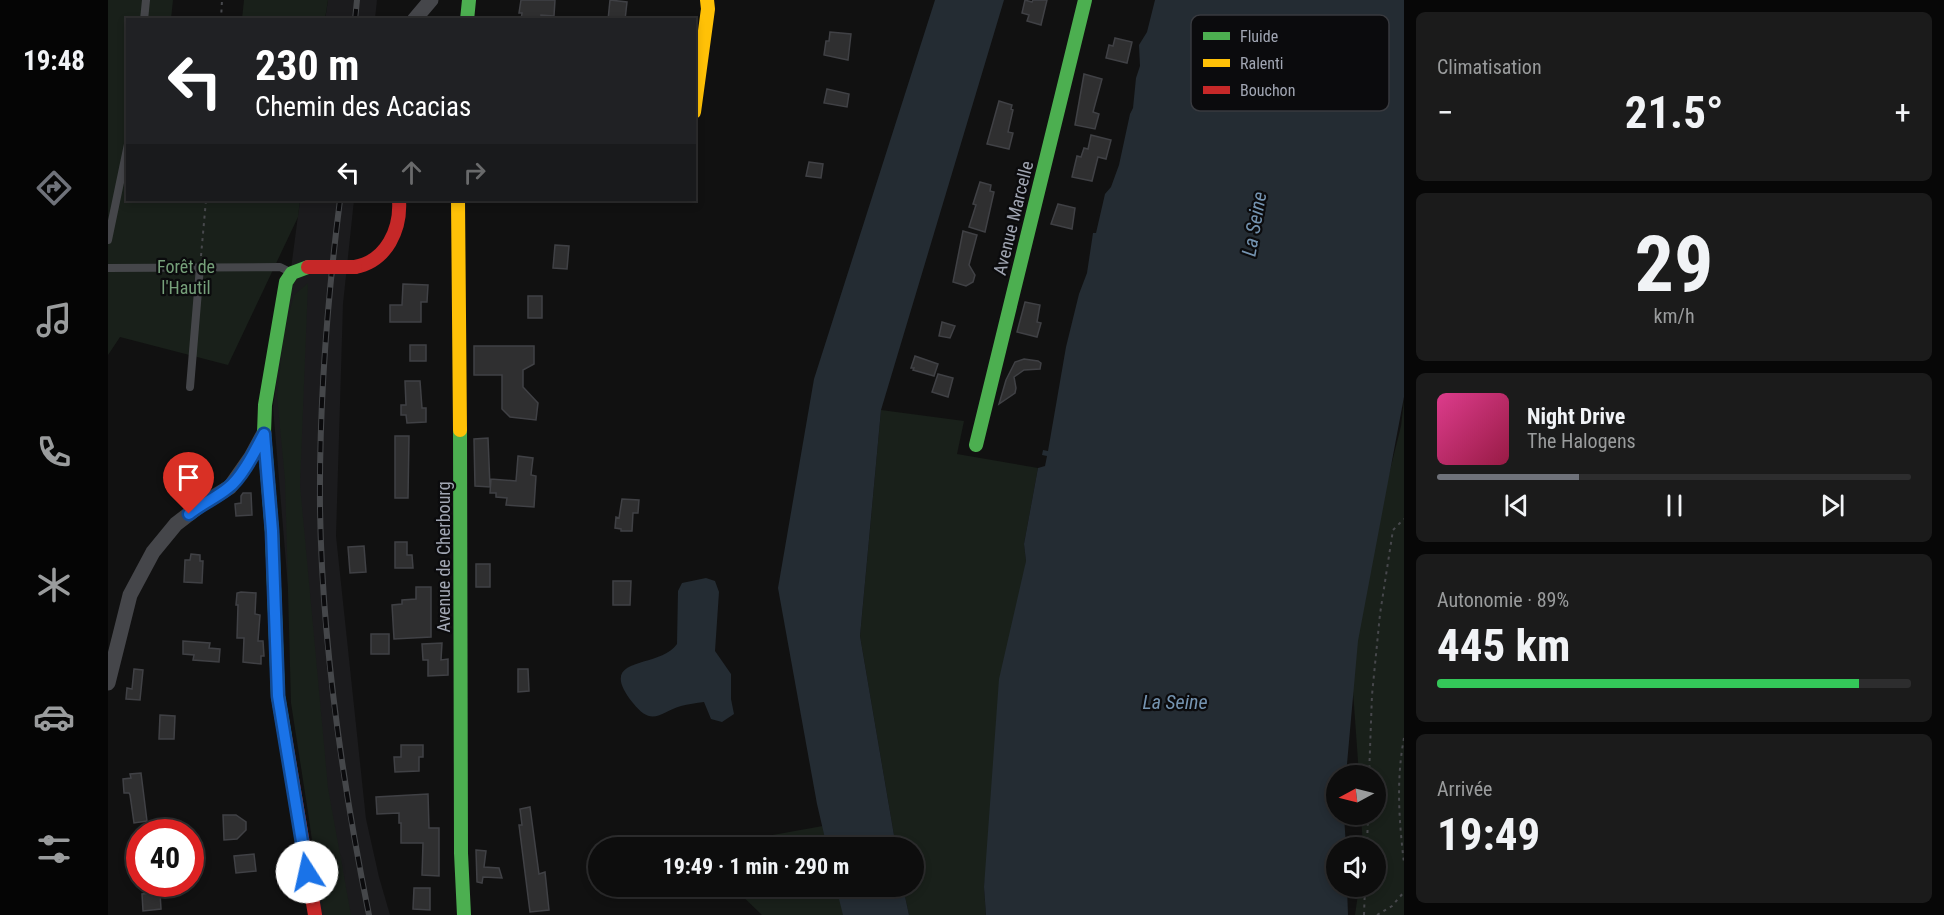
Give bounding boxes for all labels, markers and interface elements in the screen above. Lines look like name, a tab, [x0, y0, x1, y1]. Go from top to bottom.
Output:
legend	[1191, 15, 1389, 111]
text: Fluide	[1240, 27, 1278, 46]
text: 230 m	[255, 41, 360, 90]
icon: left	[156, 42, 234, 120]
text: 19:48	[23, 45, 85, 77]
text: Ralenti	[1240, 54, 1283, 73]
text: Climatisation	[1437, 55, 1542, 79]
text: Bouchon	[1240, 81, 1295, 100]
text: 21.5°	[1625, 86, 1723, 139]
text: Chemin des Acacias	[255, 91, 471, 123]
text: −	[1437, 93, 1454, 132]
text: +	[1895, 93, 1911, 132]
icon: left	[332, 156, 365, 189]
icon: ahead	[395, 156, 428, 189]
icon: right	[458, 156, 491, 189]
street label: Avenue Marcelle	[989, 159, 1037, 277]
icon: directions	[33, 167, 75, 209]
water label: La Seine	[1237, 190, 1271, 258]
text: 29	[1635, 219, 1713, 310]
park label: Forêt de l'Hautil	[157, 256, 215, 298]
icon: music	[33, 299, 75, 341]
text: km/h	[1653, 304, 1695, 328]
text: Night Drive	[1527, 404, 1625, 429]
text: The Halogens	[1527, 429, 1636, 453]
icon: phone	[33, 431, 75, 473]
pin	[163, 452, 214, 514]
icon: arrive	[172, 461, 205, 494]
street label: Avenue de Cherbourg	[433, 481, 454, 633]
icon: previous	[1500, 489, 1533, 522]
icon: pause	[1658, 489, 1691, 522]
icon: next	[1816, 489, 1849, 522]
icon: climate	[33, 564, 75, 606]
text: Autonomie · 89%	[1437, 588, 1569, 612]
text: 445 km	[1437, 619, 1570, 672]
water label: La Seine	[1142, 690, 1208, 714]
icon: car	[33, 696, 75, 738]
north arrow	[1326, 765, 1386, 825]
map controls	[1326, 765, 1386, 897]
text: Arrivée	[1437, 777, 1493, 801]
text: 19:49	[1437, 808, 1540, 861]
speed limit sign: 40	[126, 819, 204, 897]
icon: filters	[33, 828, 75, 870]
button: sound	[1326, 837, 1386, 897]
position arrow	[275, 840, 339, 904]
text: 19:49 · 1 min · 290 m	[663, 854, 849, 879]

